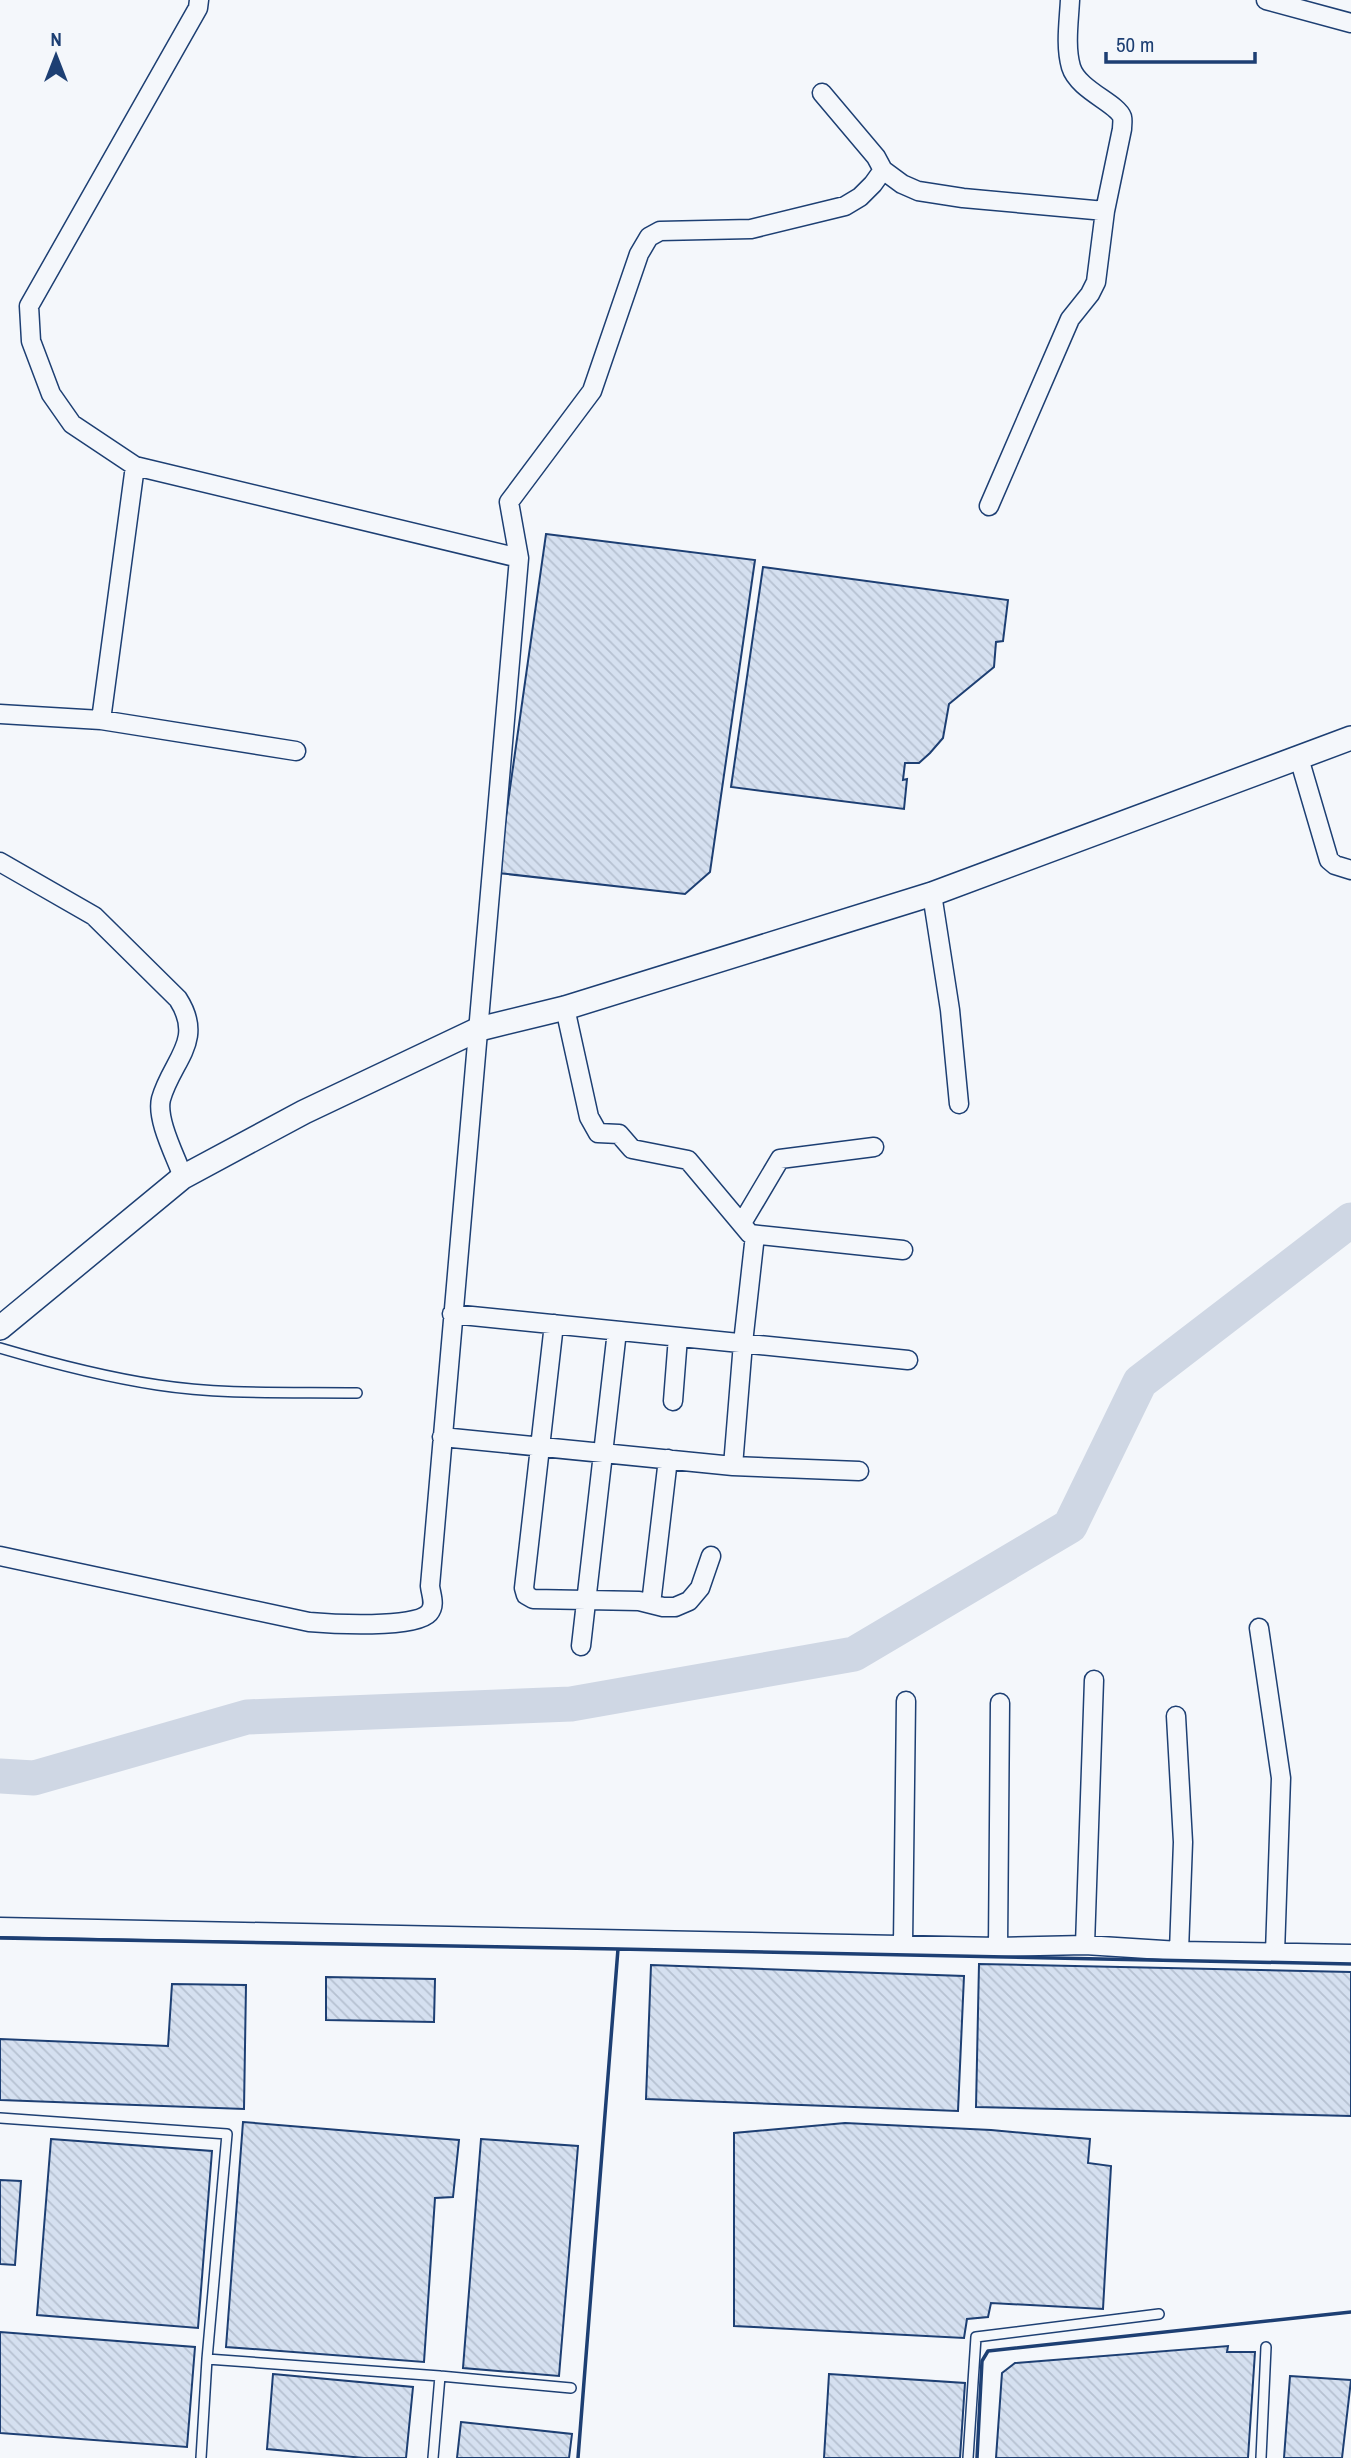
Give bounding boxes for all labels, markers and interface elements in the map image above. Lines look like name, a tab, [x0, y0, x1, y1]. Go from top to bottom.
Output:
north arrow	[21, 21, 91, 91]
scale bar	[1106, 21, 1255, 65]
text: N	[50, 26, 62, 52]
text: 50 m	[1116, 30, 1154, 59]

